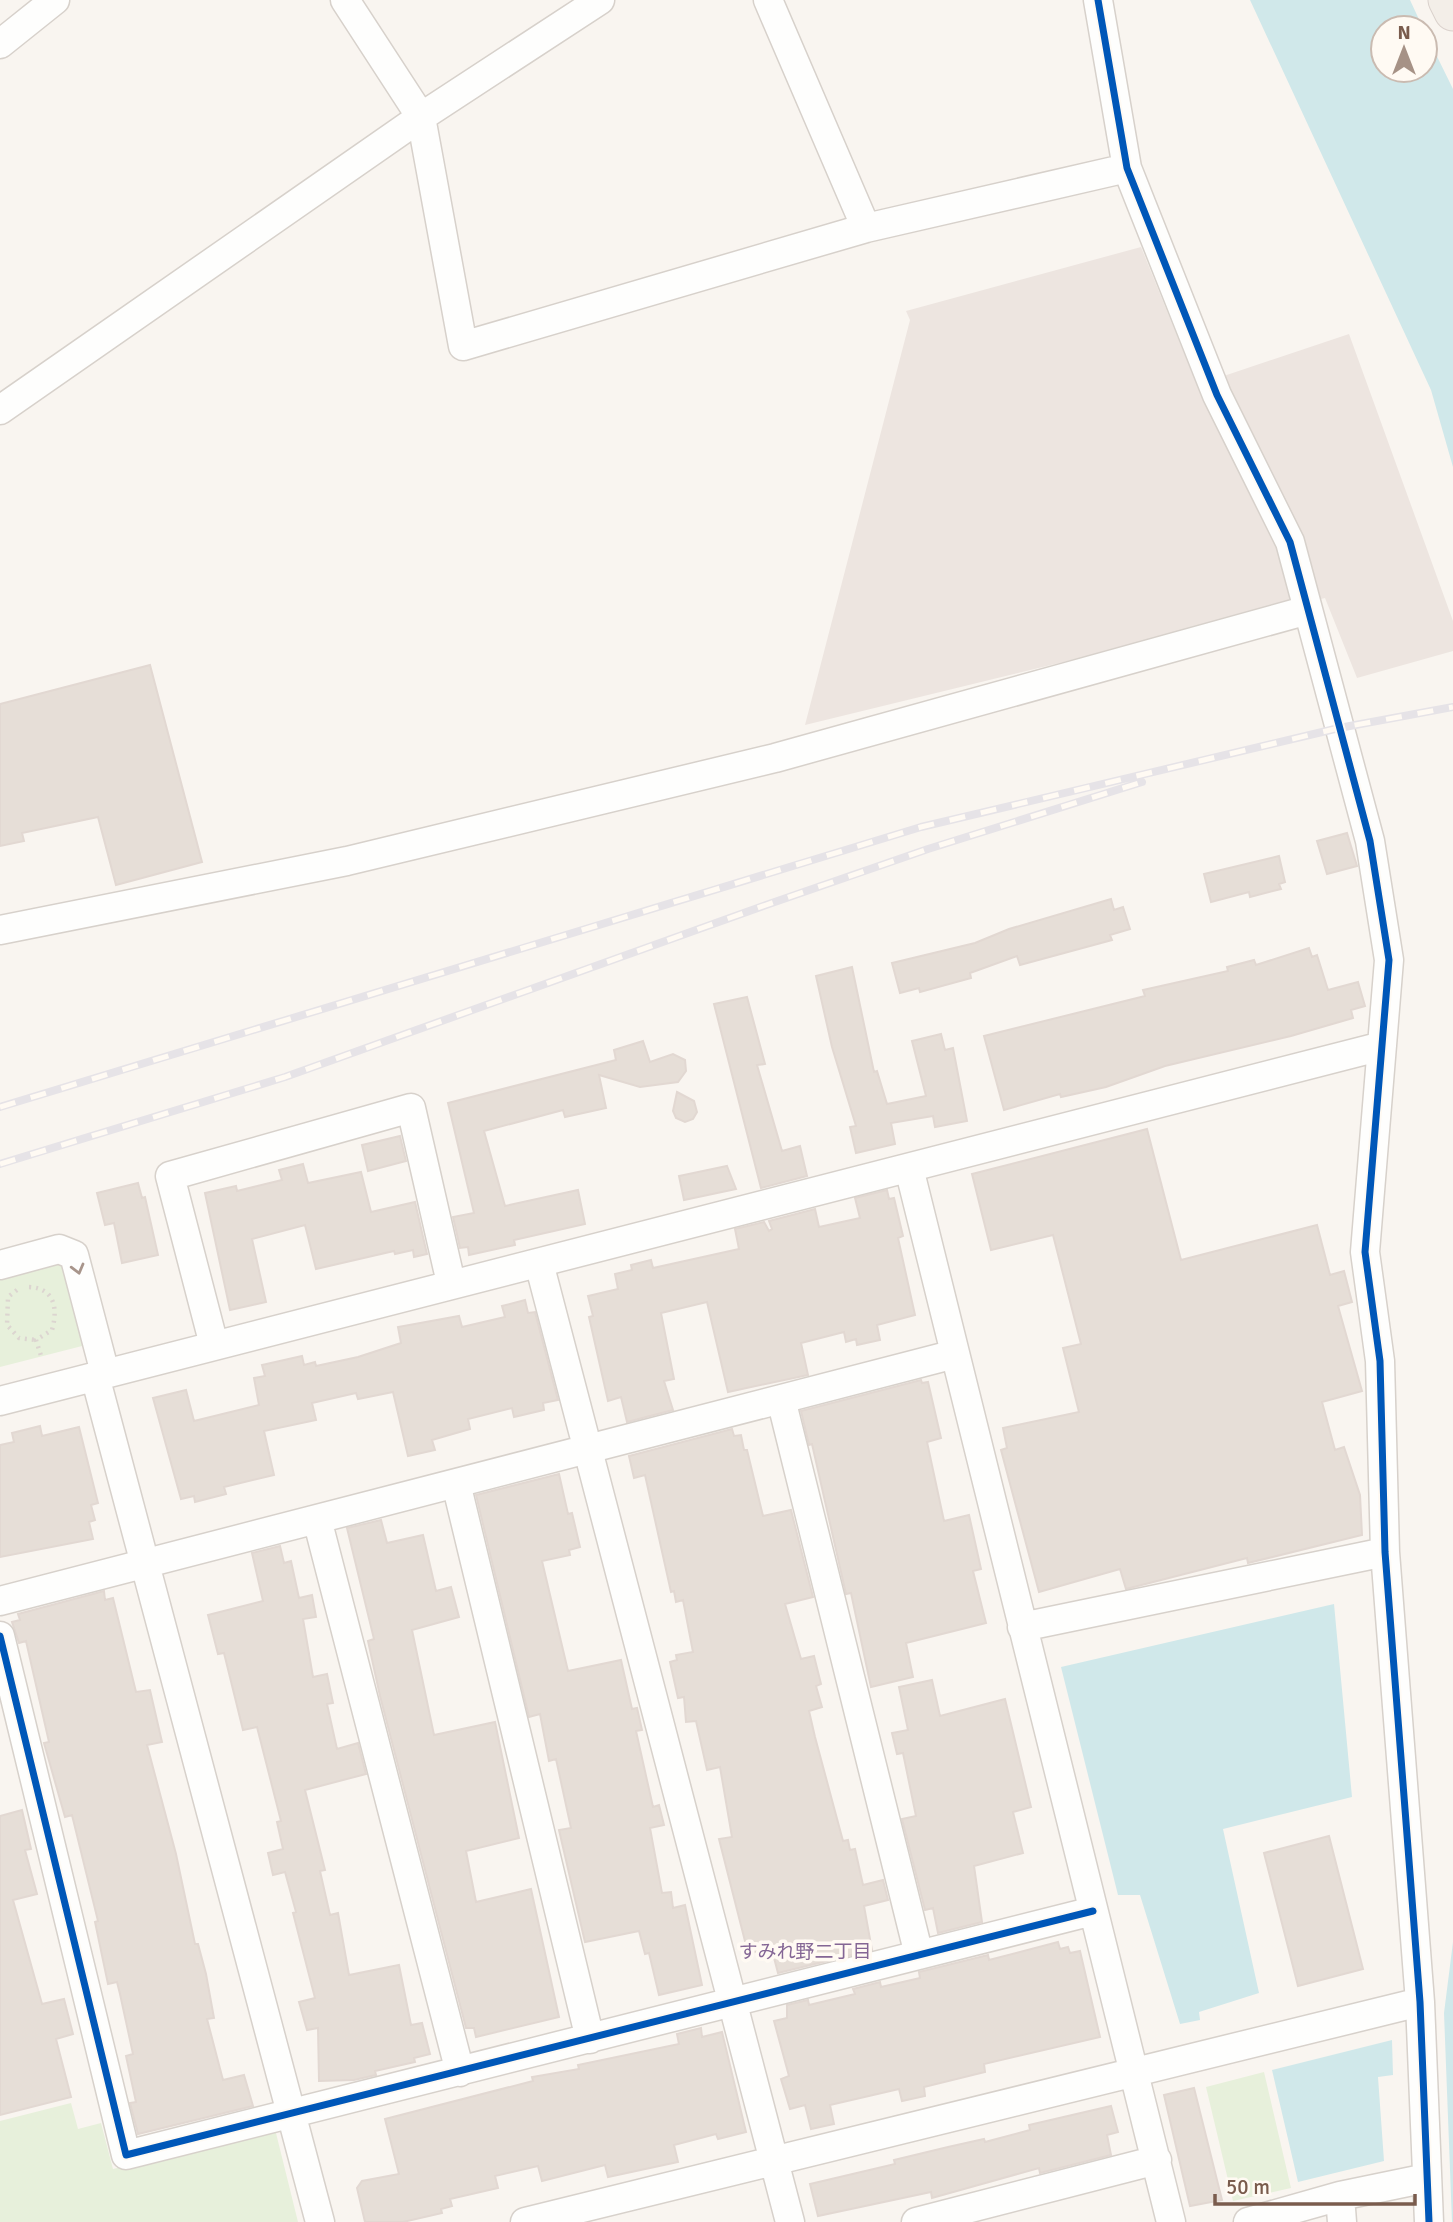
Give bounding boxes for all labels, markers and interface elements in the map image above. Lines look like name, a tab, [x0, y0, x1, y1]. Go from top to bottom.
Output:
north arrow	[1369, 14, 1439, 84]
text: N	[1397, 21, 1411, 45]
one-way arrow	[69, 1263, 84, 1275]
district label: すみれ野二丁目	[738, 1940, 872, 1964]
scale bar	[1215, 2162, 1414, 2206]
text: 50 m	[1226, 2174, 1270, 2200]

